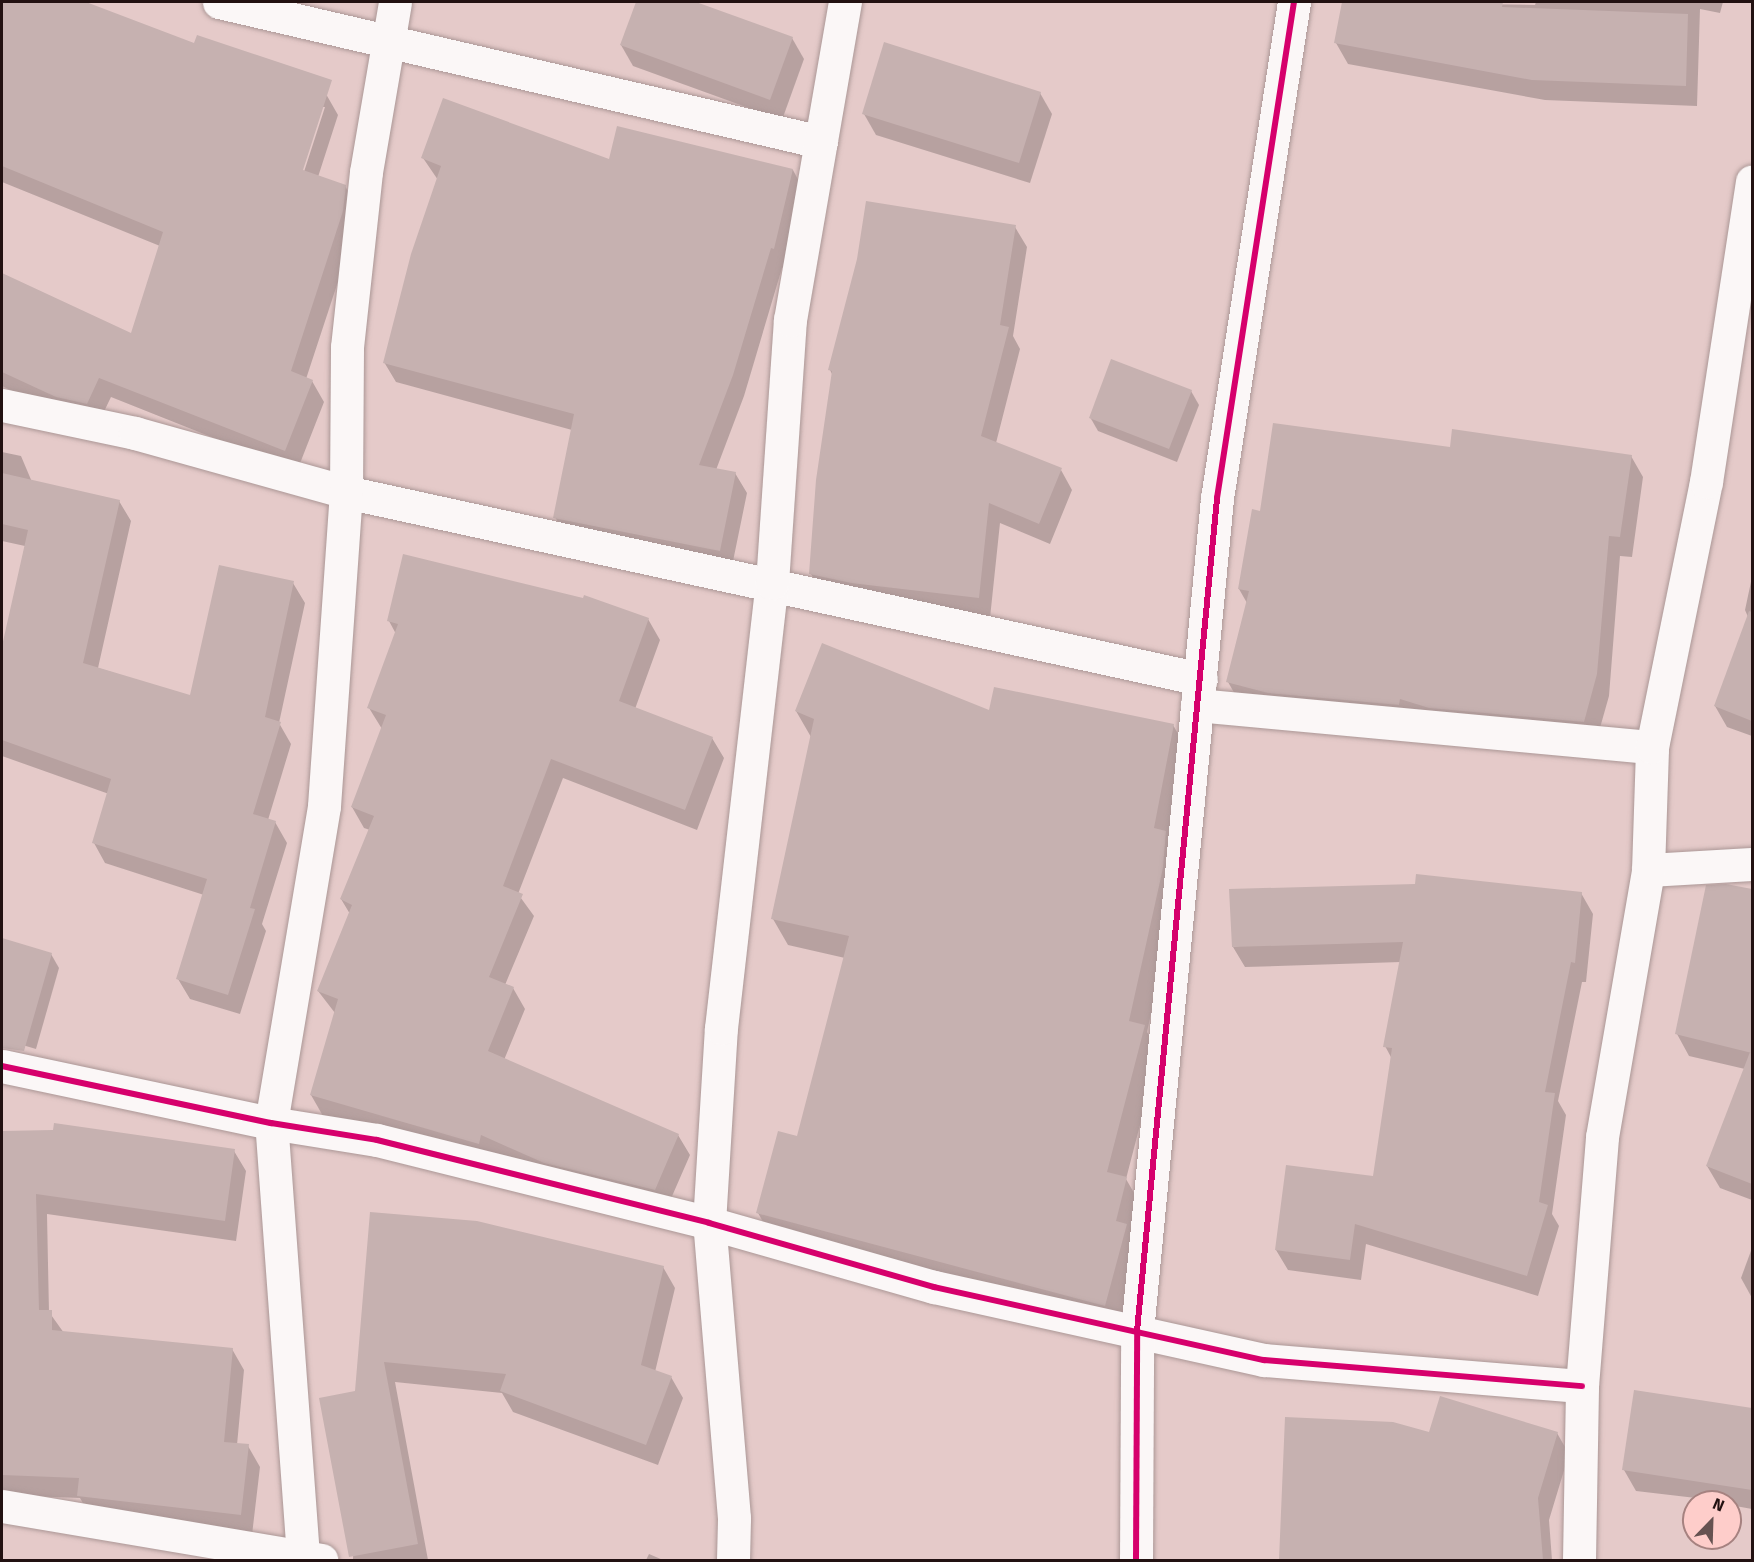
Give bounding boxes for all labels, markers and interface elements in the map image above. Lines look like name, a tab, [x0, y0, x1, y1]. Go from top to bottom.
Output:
north arrow	[1682, 1490, 1742, 1550]
text: N	[1710, 1494, 1727, 1516]

